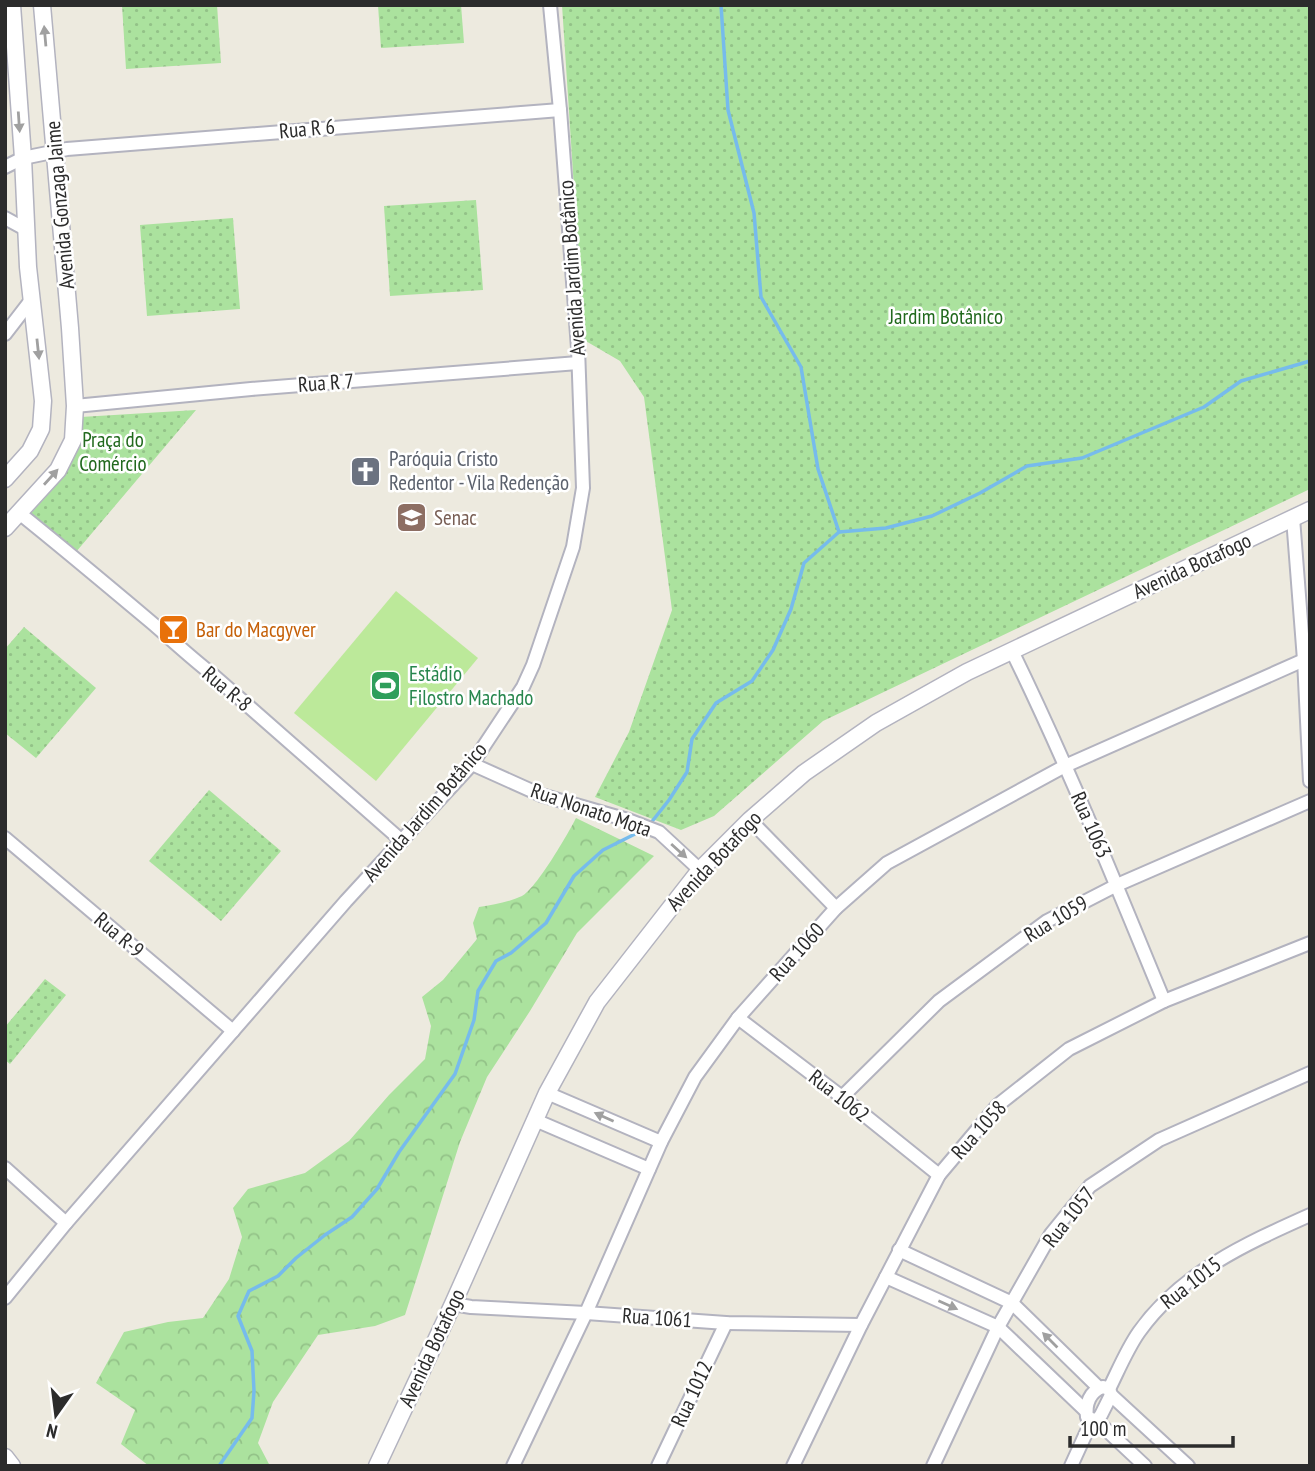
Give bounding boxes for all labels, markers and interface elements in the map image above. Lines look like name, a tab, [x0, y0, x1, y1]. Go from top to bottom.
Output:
one-way arrow	[39, 24, 50, 46]
one-way arrow	[14, 111, 25, 133]
street label: Rua R 6	[278, 113, 336, 144]
street label: Avenida Gonzaga Jaime	[39, 120, 80, 290]
street label: Avenida Jardim Botânico	[552, 179, 591, 357]
park label: Jardim Botânico	[888, 303, 1003, 330]
one-way arrow	[32, 338, 43, 360]
street label: Rua R 7	[297, 367, 355, 398]
park label: Praça do Comércio	[79, 426, 147, 477]
place label: Paróquia Cristo Redentor - Vila Redenção	[389, 445, 569, 496]
church icon: Paróquia Cristo Redentor - Vila Redenção	[349, 454, 383, 488]
one-way arrow	[43, 468, 59, 486]
school or university icon: Senac	[394, 501, 428, 535]
place label: Senac	[434, 504, 477, 531]
street label: Avenida Botafogo	[1128, 526, 1255, 605]
bar icon: Bar do Macgyver	[156, 613, 190, 647]
place label: Bar do Macgyver	[196, 616, 316, 643]
street label: Rua R-8	[197, 660, 258, 717]
place label: Estádio Filostro Machado	[409, 660, 533, 711]
sports icon: Estádio Filostro Machado	[369, 669, 403, 703]
street label: Avenida Jardim Botânico	[357, 736, 493, 887]
street label: Rua Nonato Mota	[527, 776, 655, 843]
street label: Rua 1063	[1065, 787, 1118, 862]
street label: Avenida Botafogo	[660, 805, 767, 916]
one-way arrow	[670, 843, 687, 859]
street label: Rua 1059	[1019, 889, 1093, 948]
street label: Rua R-9	[89, 906, 150, 963]
street label: Rua 1060	[763, 917, 830, 987]
street label: Rua 1062	[803, 1063, 875, 1128]
street label: Rua 1058	[945, 1095, 1012, 1165]
one-way arrow	[593, 1112, 614, 1123]
street label: Rua 1057	[1036, 1181, 1101, 1253]
street label: Rua 1015	[1155, 1250, 1227, 1315]
street label: Avenida Botafogo	[392, 1284, 471, 1411]
one-way arrow	[938, 1300, 959, 1311]
street label: Rua 1061	[621, 1302, 693, 1333]
one-way arrow	[1042, 1333, 1059, 1349]
street label: Rua 1012	[665, 1356, 719, 1431]
north arrow	[21, 1380, 91, 1450]
scale bar	[1070, 1404, 1233, 1448]
text: 100 m	[1080, 1415, 1126, 1442]
text: N	[44, 1419, 60, 1444]

